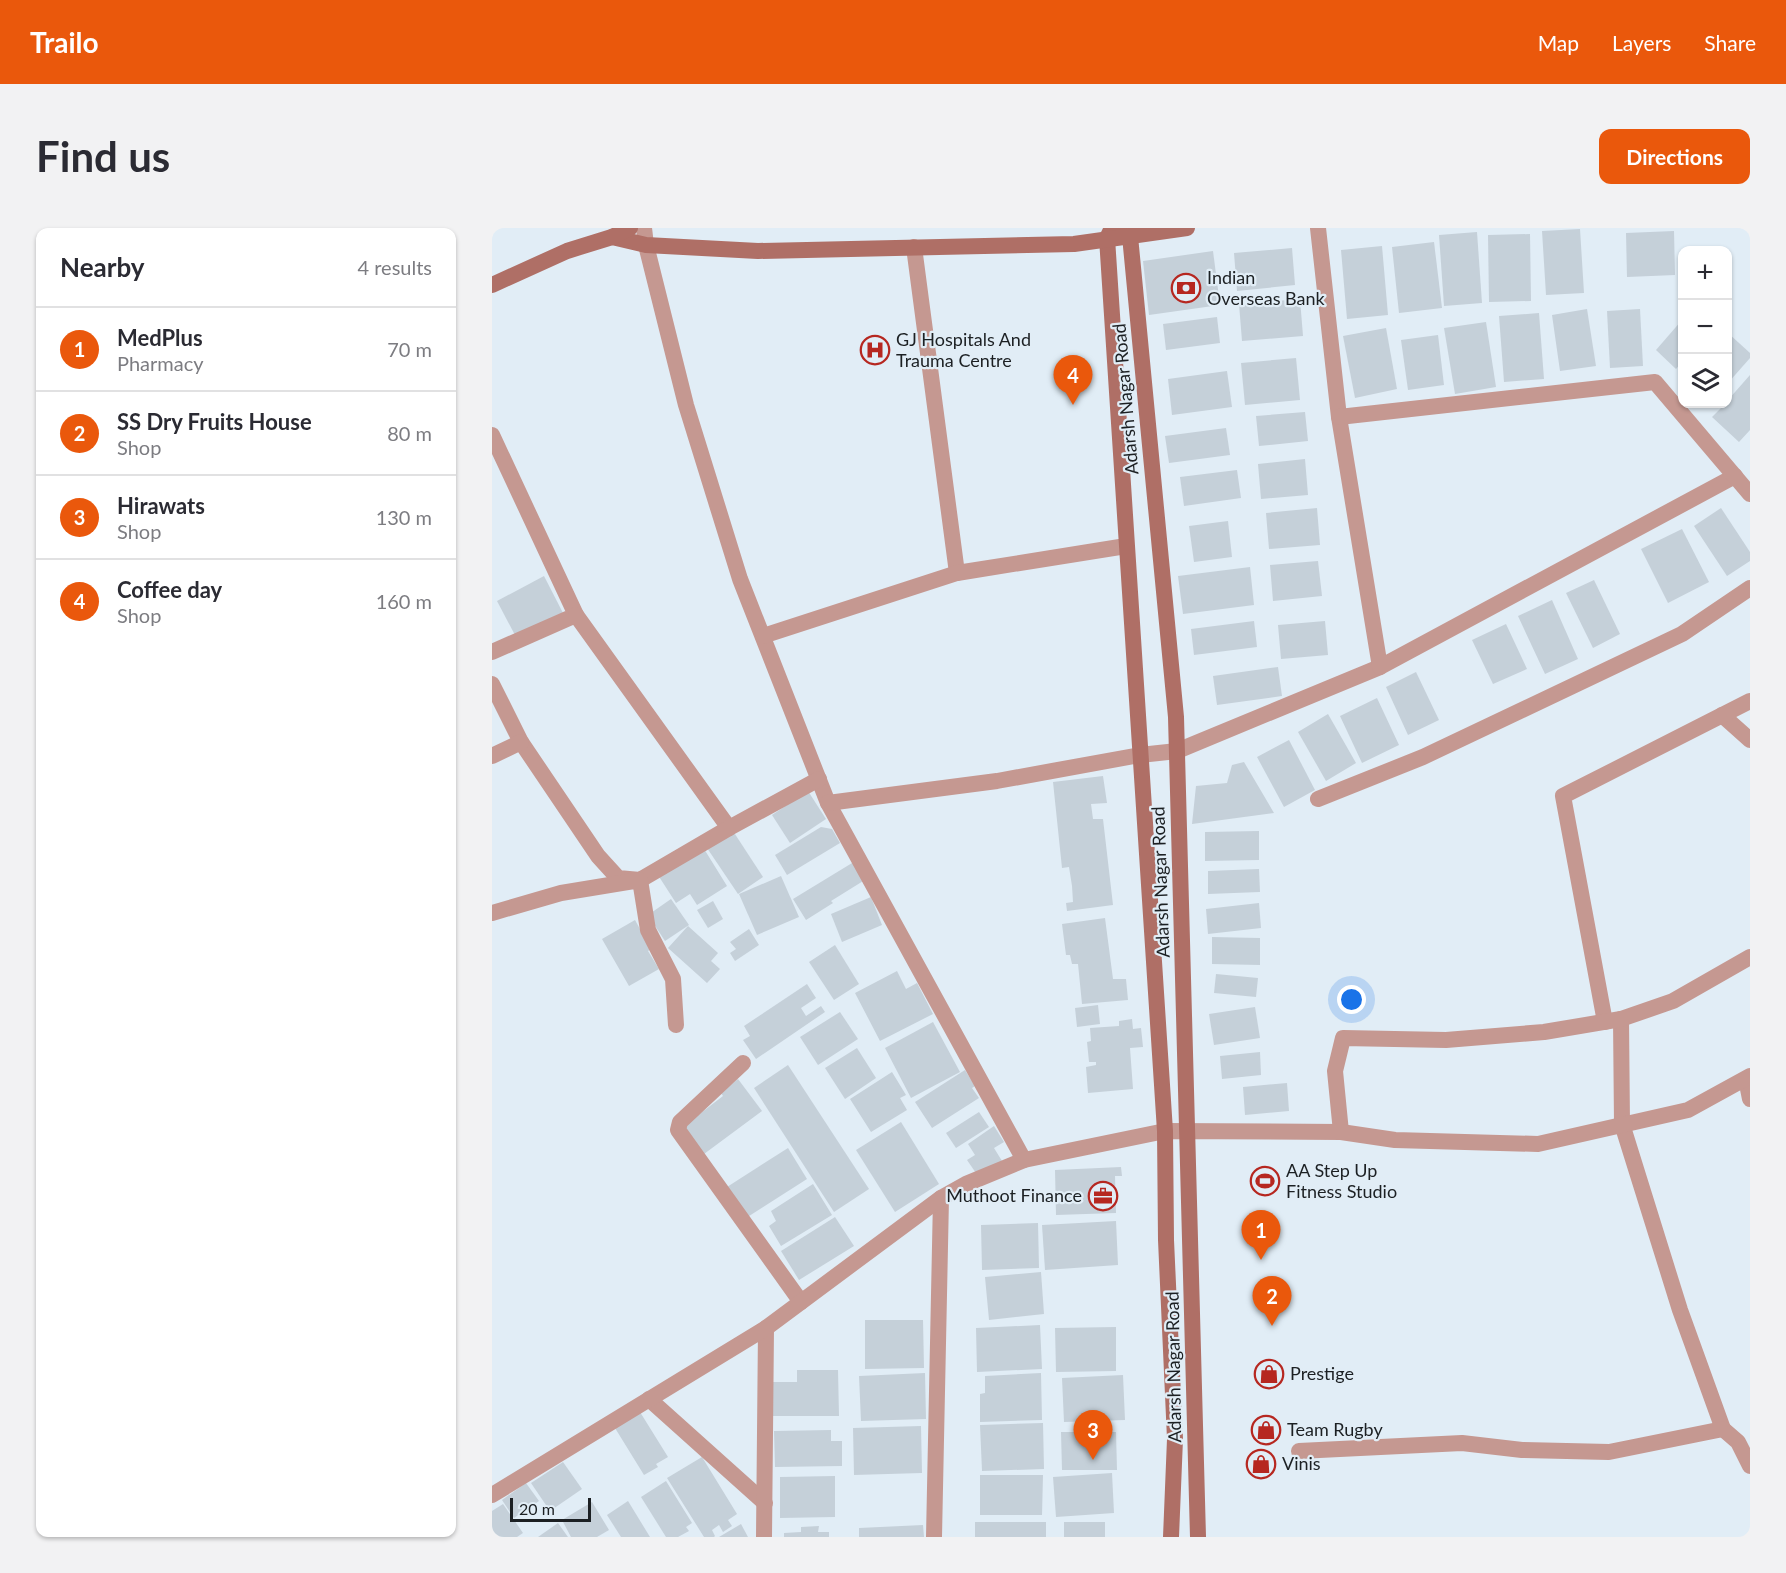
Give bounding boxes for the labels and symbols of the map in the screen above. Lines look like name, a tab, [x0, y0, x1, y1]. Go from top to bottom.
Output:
place label: Indian Overseas Bank	[1207, 266, 1326, 309]
bank icon: Indian Overseas Bank	[1170, 272, 1202, 304]
street label: Adarsh Nagar Road	[1107, 323, 1143, 475]
place label: GJ Hospitals And Trauma Centre	[896, 328, 1031, 371]
hospital icon: GJ Hospitals And Trauma Centre	[859, 334, 891, 366]
pin: 4	[1054, 356, 1092, 405]
street label: Adarsh Nagar Road	[1146, 806, 1174, 958]
your location	[1337, 985, 1366, 1014]
place label: AA Step Up Fitness Studio	[1286, 1159, 1397, 1202]
sports icon: AA Step Up Fitness Studio	[1249, 1165, 1281, 1197]
office icon: Muthoot Finance	[1087, 1180, 1119, 1212]
place label: Muthoot Finance	[946, 1184, 1082, 1206]
pin: 1	[1242, 1210, 1280, 1260]
pin: 2	[1252, 1276, 1292, 1326]
street label: Adarsh Nagar Road	[1161, 1291, 1185, 1443]
shop icon: Prestige	[1253, 1358, 1285, 1390]
place label: Prestige	[1290, 1362, 1354, 1384]
pin: 3	[1074, 1410, 1112, 1460]
shop icon: Team Rugby	[1250, 1414, 1282, 1446]
place label: Team Rugby	[1287, 1418, 1383, 1440]
shop icon: Vinis	[1245, 1448, 1277, 1480]
place label: Vinis	[1282, 1452, 1321, 1474]
scale bar	[510, 1495, 591, 1522]

